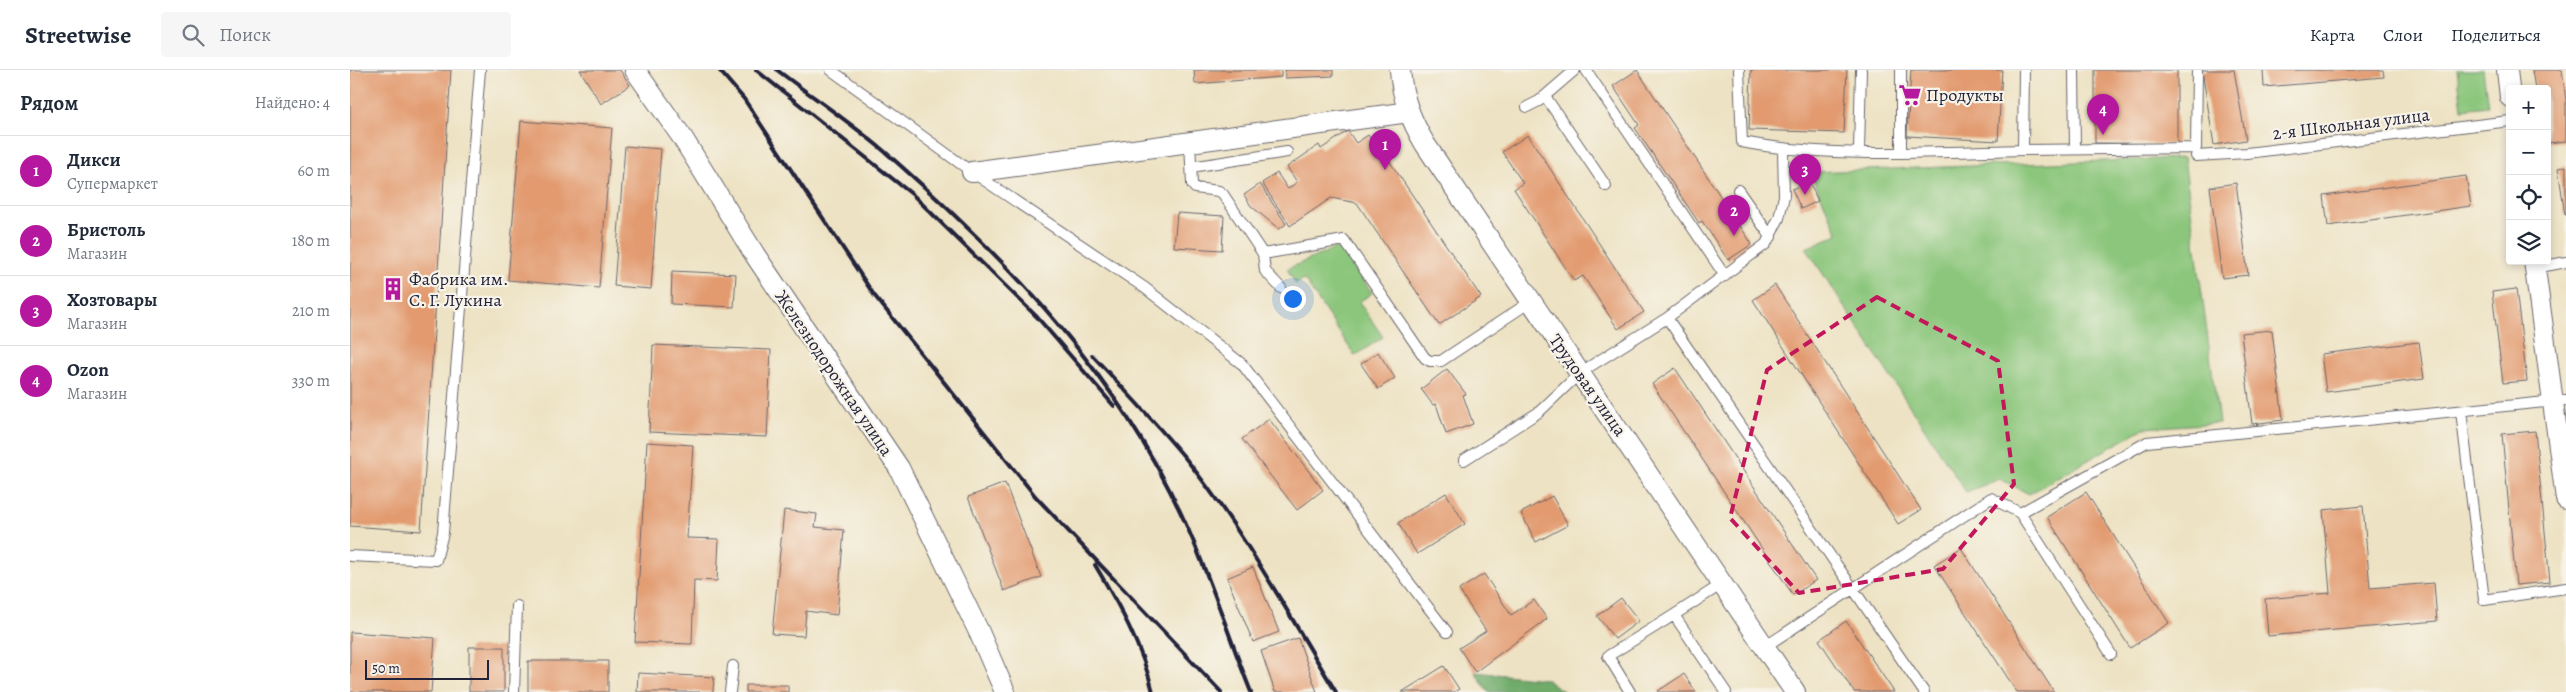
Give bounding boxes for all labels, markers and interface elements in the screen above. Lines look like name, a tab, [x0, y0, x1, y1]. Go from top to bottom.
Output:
search box	[161, 12, 511, 57]
text: Streetwise	[25, 19, 131, 51]
icon: search	[179, 21, 207, 49]
text: Поиск	[219, 22, 271, 48]
text: Карта	[2310, 23, 2355, 47]
text: Слои	[2383, 23, 2423, 47]
text: Поделиться	[2451, 23, 2541, 47]
supermarket icon: Продукты	[1897, 82, 1923, 108]
place label: Продукты	[1926, 83, 2004, 107]
map controls	[2506, 85, 2551, 265]
button: +	[2506, 85, 2551, 130]
text: Рядом	[20, 89, 78, 117]
text: Найдено: 4	[255, 92, 330, 114]
pin: 4	[2087, 94, 2119, 135]
street label: 2-я Школьная улица	[2271, 102, 2432, 146]
pin: 1	[1369, 129, 1401, 170]
button: −	[2506, 130, 2551, 175]
text: Дикси	[67, 147, 121, 173]
pin: 3	[1789, 154, 1821, 195]
text: 1	[33, 160, 39, 182]
text: 60 m	[298, 160, 330, 182]
text: Супермаркет	[67, 173, 158, 195]
button: locate	[2506, 175, 2551, 220]
pin: 2	[1718, 195, 1750, 236]
text: Бристоль	[67, 217, 145, 243]
button: layers	[2506, 220, 2551, 265]
text: 2	[32, 230, 40, 252]
text: 180 m	[292, 230, 330, 252]
text: Магазин	[67, 243, 127, 265]
place label: Фабрика им. С. Г. Лукина	[409, 267, 508, 312]
building icon: Фабрика им. С. Г. Лукина	[380, 276, 406, 302]
street label: Железнодорожная улица	[769, 285, 899, 461]
your location	[1280, 286, 1306, 312]
text: Хозтовары	[67, 287, 157, 313]
text: 3	[33, 300, 39, 322]
text: 210 m	[292, 300, 330, 322]
text: Магазин	[67, 313, 127, 335]
street label: Трудовая улица	[1544, 329, 1633, 441]
text: Ozon	[67, 357, 109, 383]
text: 4	[32, 370, 40, 392]
text: 330 m	[292, 370, 330, 392]
text: Магазин	[67, 383, 127, 405]
scale bar	[365, 657, 489, 680]
text: 50 m	[372, 659, 400, 678]

